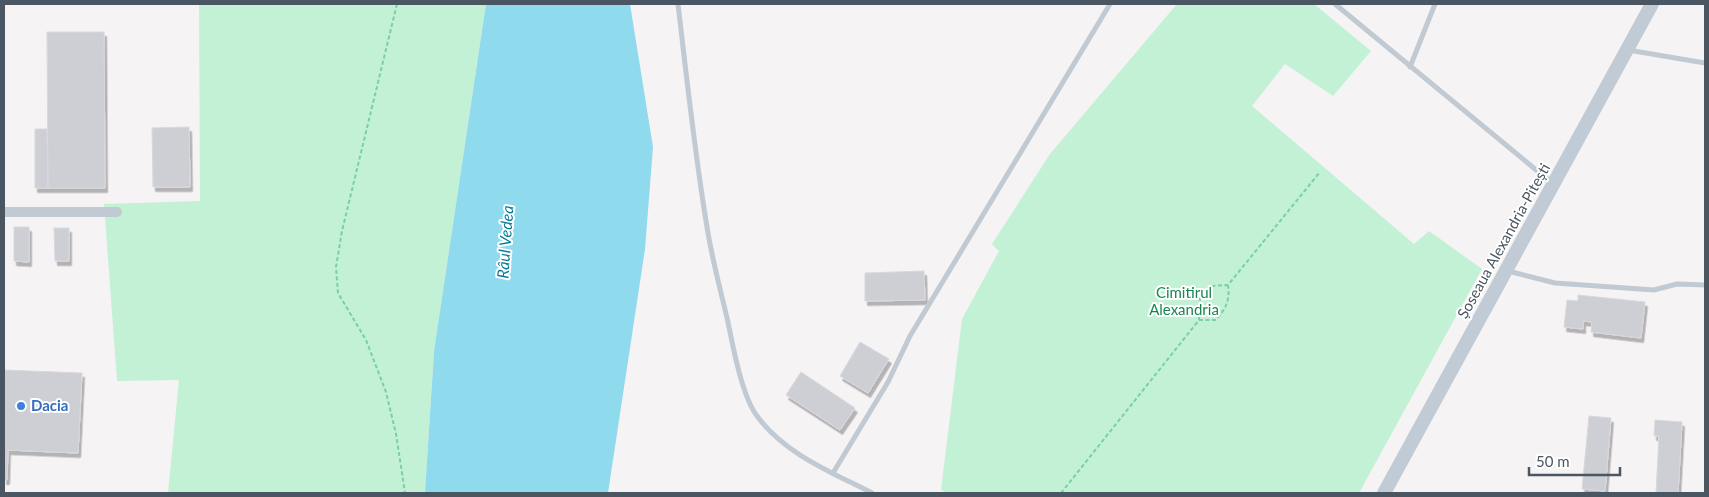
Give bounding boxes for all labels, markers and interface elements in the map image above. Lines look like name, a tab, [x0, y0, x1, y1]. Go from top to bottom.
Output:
street label: Șoseaua Alexandria-Pitești	[1453, 160, 1553, 321]
water label: Râul Vedea	[492, 205, 517, 279]
park label: Cimitirul Alexandria	[1149, 283, 1219, 318]
place label: Dacia	[31, 396, 69, 414]
marker: Dacia	[15, 400, 27, 412]
scale bar	[1529, 444, 1620, 476]
text: 50 m	[1536, 452, 1570, 470]

